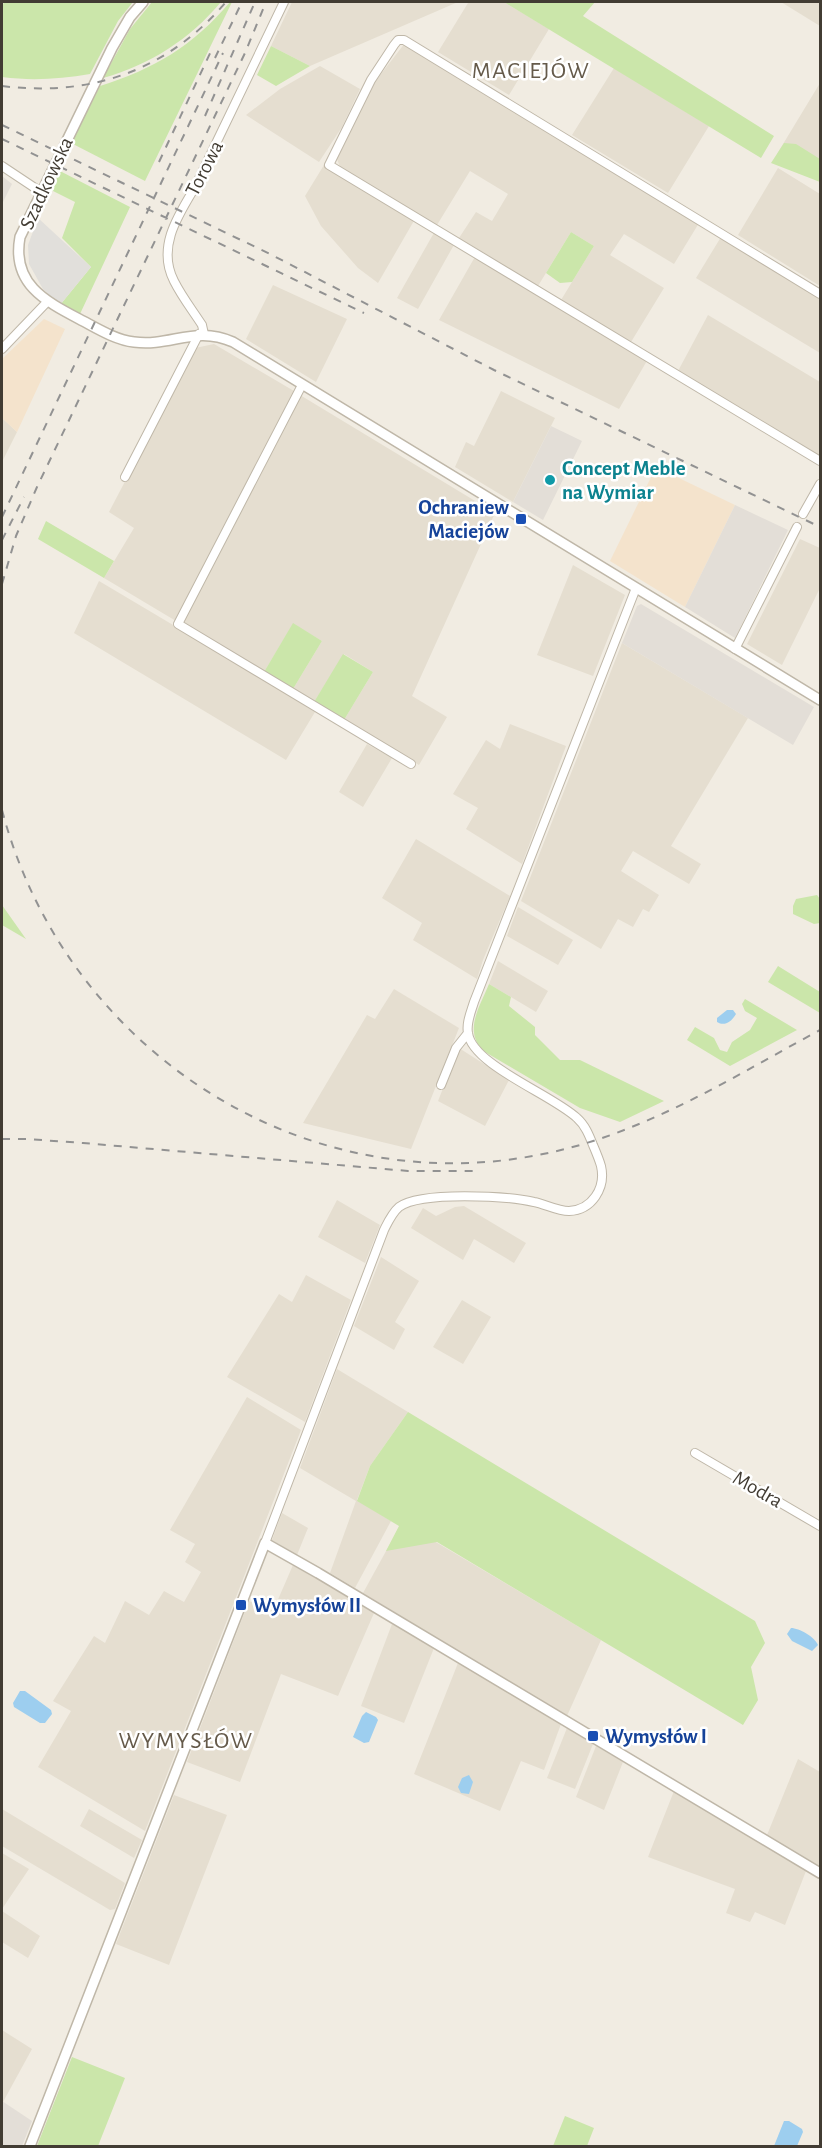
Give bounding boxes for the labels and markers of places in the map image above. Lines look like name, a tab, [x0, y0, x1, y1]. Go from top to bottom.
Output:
place label: Concept Meble na Wymiar	[562, 458, 686, 503]
marker: Concept Meble na Wymiar	[543, 473, 557, 487]
place label: Ochraniew Maciejów	[418, 497, 509, 542]
marker: Ochraniew Maciejów	[514, 512, 528, 526]
place label: Wymysłów II	[253, 1595, 361, 1616]
marker: Wymysłów II	[234, 1598, 248, 1612]
place label: Wymysłów I	[605, 1726, 707, 1747]
marker: Wymysłów I	[586, 1729, 600, 1743]

